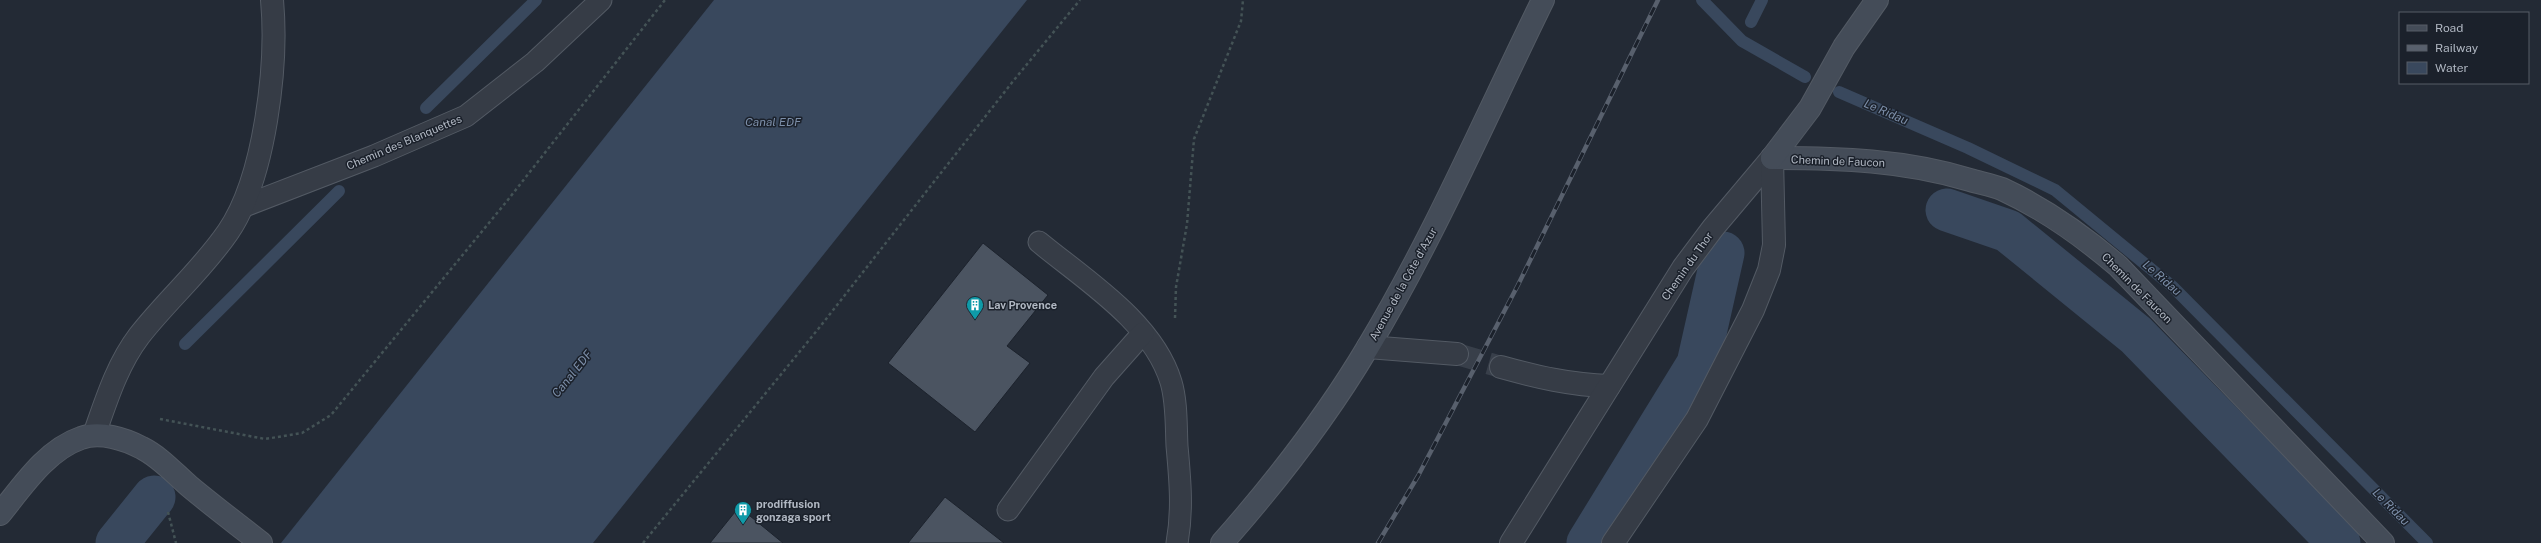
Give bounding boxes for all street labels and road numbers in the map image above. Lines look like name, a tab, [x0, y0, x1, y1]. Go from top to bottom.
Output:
street label: Chemin des Blanquettes	[345, 112, 464, 172]
street label: Chemin de Faucon	[1791, 153, 1885, 169]
street label: Avenue de la Côte d'Azur	[1367, 226, 1439, 342]
street label: Chemin du Thor	[1659, 230, 1715, 302]
street label: Chemin de Faucon	[2099, 250, 2175, 326]

